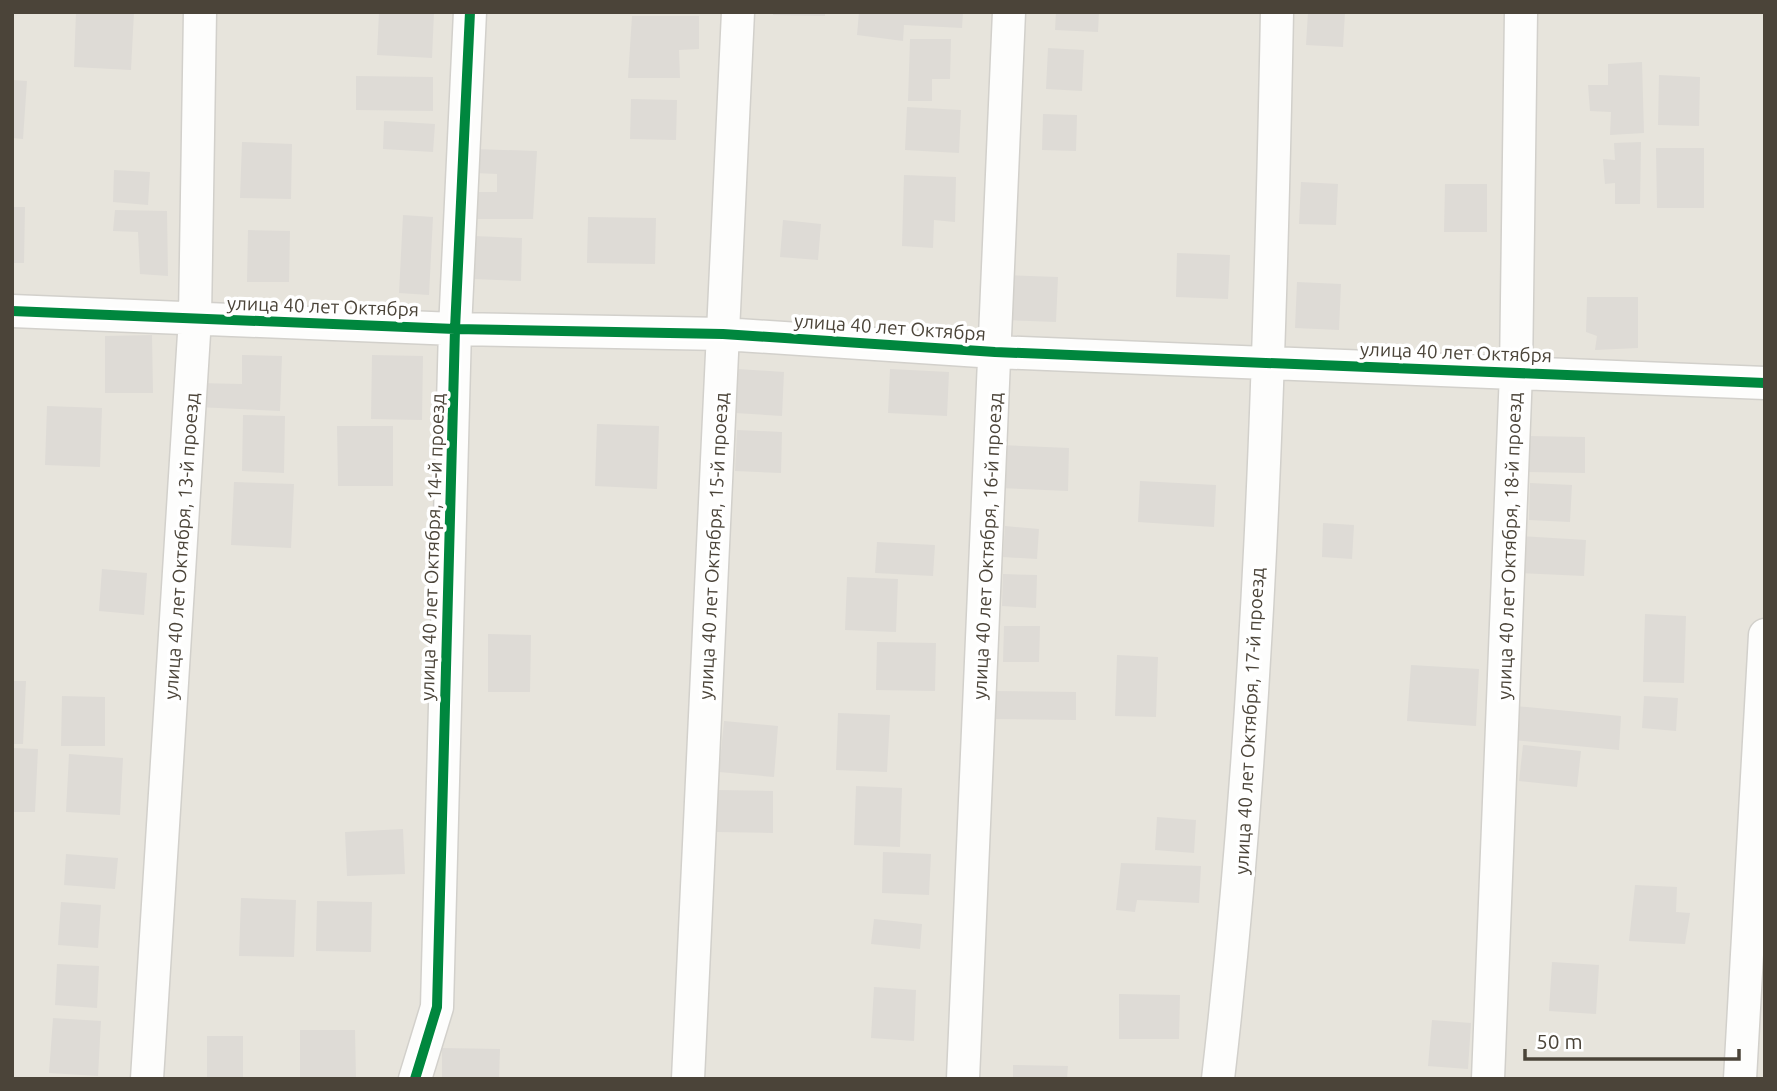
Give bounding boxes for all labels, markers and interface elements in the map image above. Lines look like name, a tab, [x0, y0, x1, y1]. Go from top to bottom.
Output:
street label: улица 40 лет Октября	[227, 292, 419, 320]
street label: улица 40 лет Октября	[793, 309, 987, 345]
street label: улица 40 лет Октября	[1360, 338, 1552, 366]
street label: улица 40 лет Октября, 13-й проезд	[159, 392, 203, 700]
street label: улица 40 лет Октября, 15-й проезд	[694, 392, 732, 700]
street label: улица 40 лет Октября, 16-й проезд	[968, 392, 1006, 700]
street label: улица 40 лет Октября, 18-й проезд	[1493, 392, 1525, 700]
street label: улица 40 лет Октября, 14-й проезд	[416, 393, 448, 701]
street label: улица 40 лет Октября, 17-й проезд	[1230, 567, 1268, 875]
scale bar	[1525, 1018, 1738, 1062]
text: 50 m	[1536, 1029, 1583, 1053]

